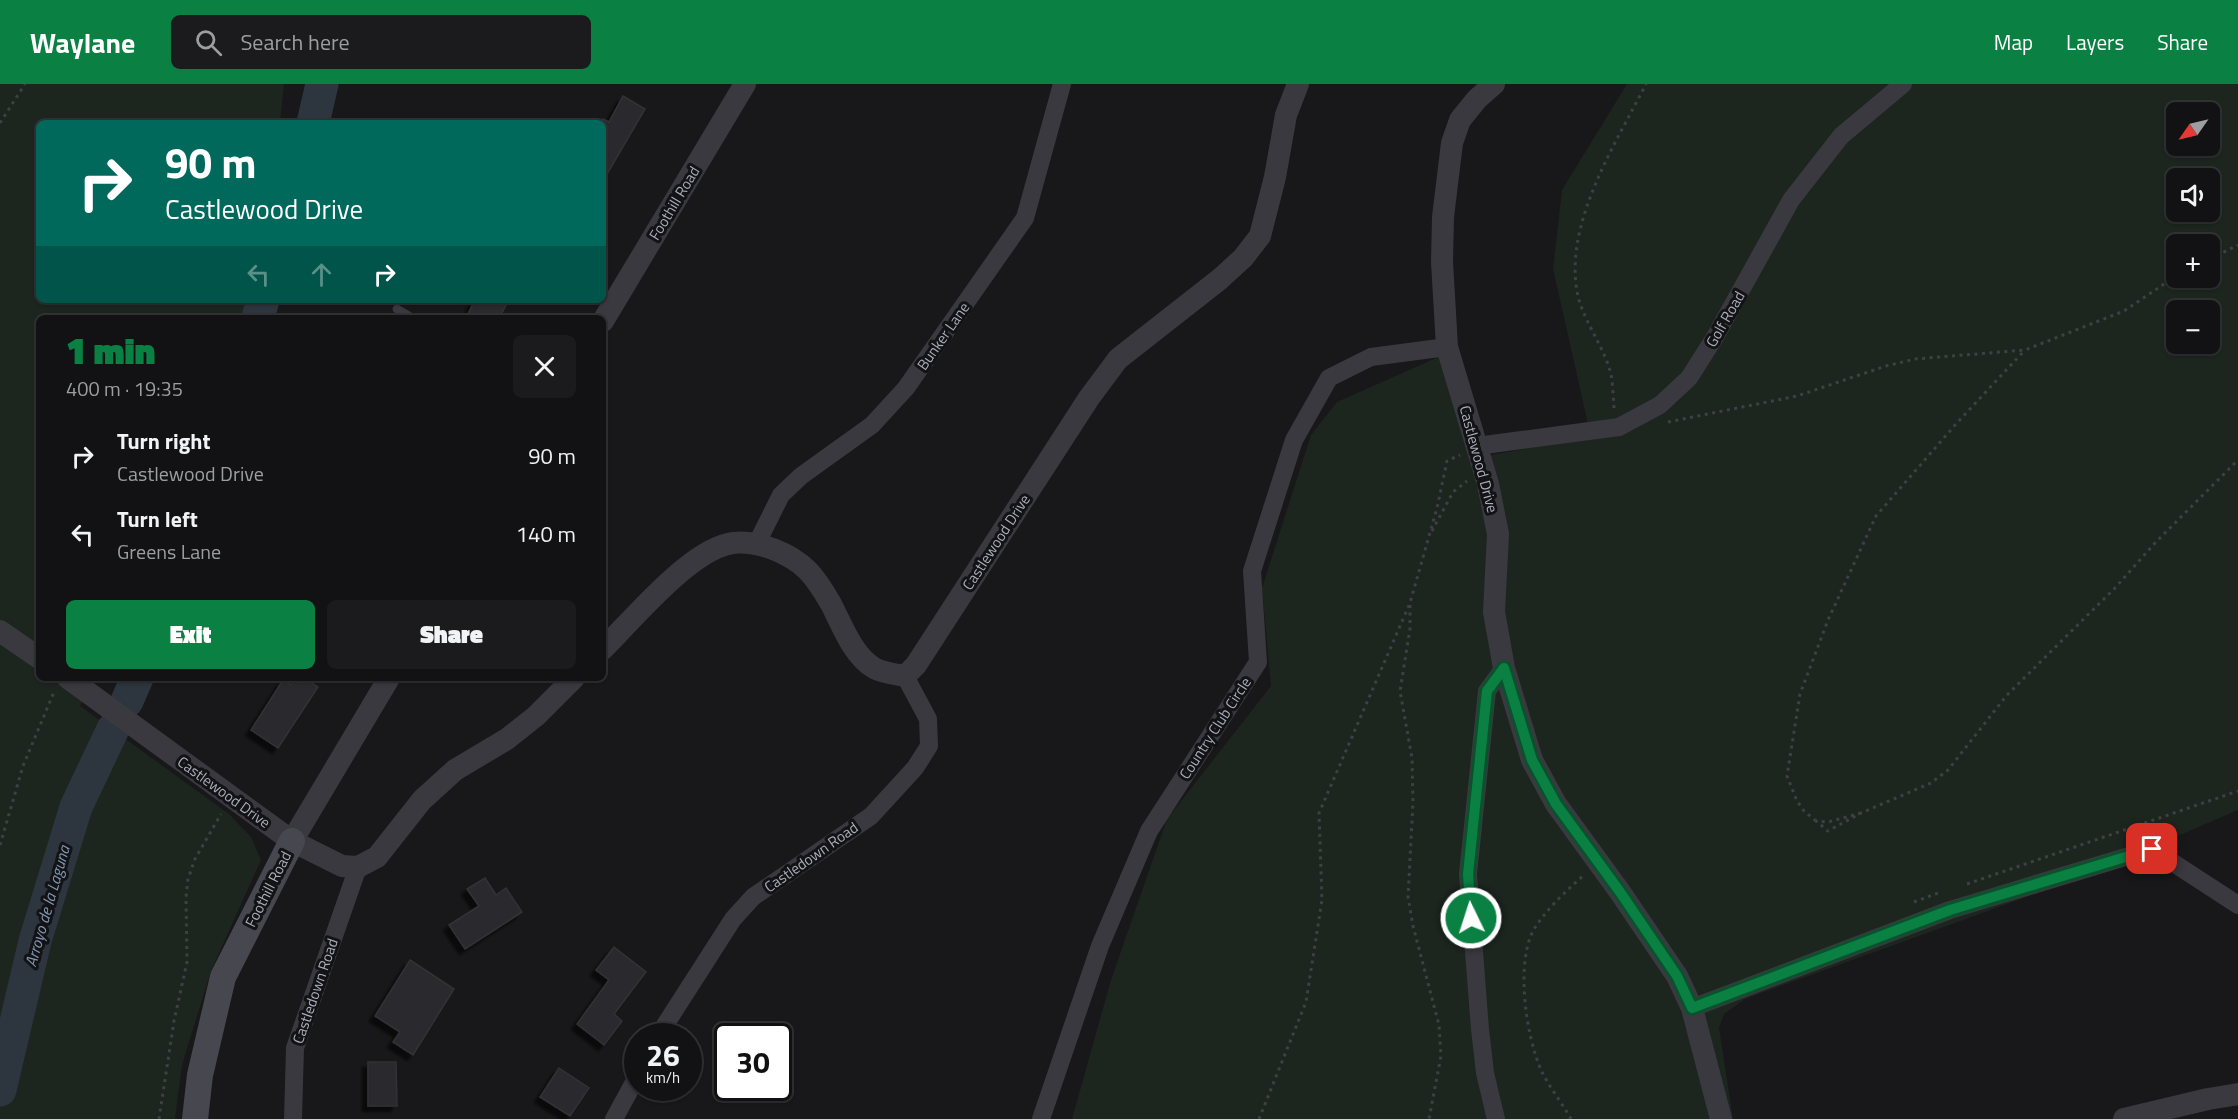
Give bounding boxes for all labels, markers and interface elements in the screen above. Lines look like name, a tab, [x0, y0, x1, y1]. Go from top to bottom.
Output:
search box	[171, 15, 591, 69]
text: Waylane	[30, 21, 135, 64]
text: Search here	[240, 25, 350, 59]
icon: search	[192, 26, 225, 59]
text: Map	[1994, 26, 2033, 58]
text: Layers	[2066, 26, 2124, 58]
text: Share	[2157, 26, 2208, 58]
north arrow	[2166, 102, 2220, 156]
map controls	[2166, 102, 2220, 354]
text: 90 m	[165, 130, 257, 194]
icon: right	[66, 144, 144, 222]
street label: Foothill Road	[643, 162, 705, 244]
button: sound	[2166, 168, 2220, 222]
text: Castlewood Drive	[165, 188, 363, 229]
button: +	[2166, 234, 2220, 288]
icon: left	[242, 258, 275, 291]
icon: ahead	[305, 258, 338, 291]
icon: right	[368, 258, 401, 291]
street label: Golf Road	[1700, 287, 1750, 351]
street label: Bunker Lane	[911, 297, 975, 375]
button: −	[2166, 300, 2220, 354]
text: 1 min	[66, 323, 155, 378]
button: close	[513, 335, 576, 398]
text: 400 m · 19:35	[66, 373, 183, 404]
street label: Castlewood Drive	[1454, 403, 1504, 515]
text: Turn right	[117, 424, 211, 458]
text: 90 m	[528, 439, 576, 473]
icon: right	[66, 440, 99, 473]
text: Castlewood Drive	[117, 458, 264, 489]
street label: Castlewood Drive	[956, 490, 1036, 594]
text: Turn left	[117, 502, 198, 536]
text: 140 m	[516, 517, 576, 551]
icon: left	[66, 518, 99, 551]
text: Greens Lane	[117, 536, 221, 567]
button: Exit	[66, 600, 315, 669]
button: Share	[327, 600, 576, 669]
street label: Country Club Circle	[1173, 672, 1257, 784]
street label: Castlewood Drive	[173, 750, 275, 834]
street label: Castledown Road	[759, 816, 863, 898]
pin	[2126, 823, 2177, 874]
icon: arrive	[2135, 832, 2168, 865]
water label: Arroyo de la Laguna	[18, 842, 76, 969]
street label: Foothill Road	[239, 847, 297, 931]
position arrow	[1439, 886, 1503, 950]
street label: Castledown Road	[286, 935, 344, 1047]
speed limit sign: 30	[714, 1023, 792, 1101]
text: 26	[646, 1032, 680, 1078]
text: km/h	[646, 1066, 680, 1089]

